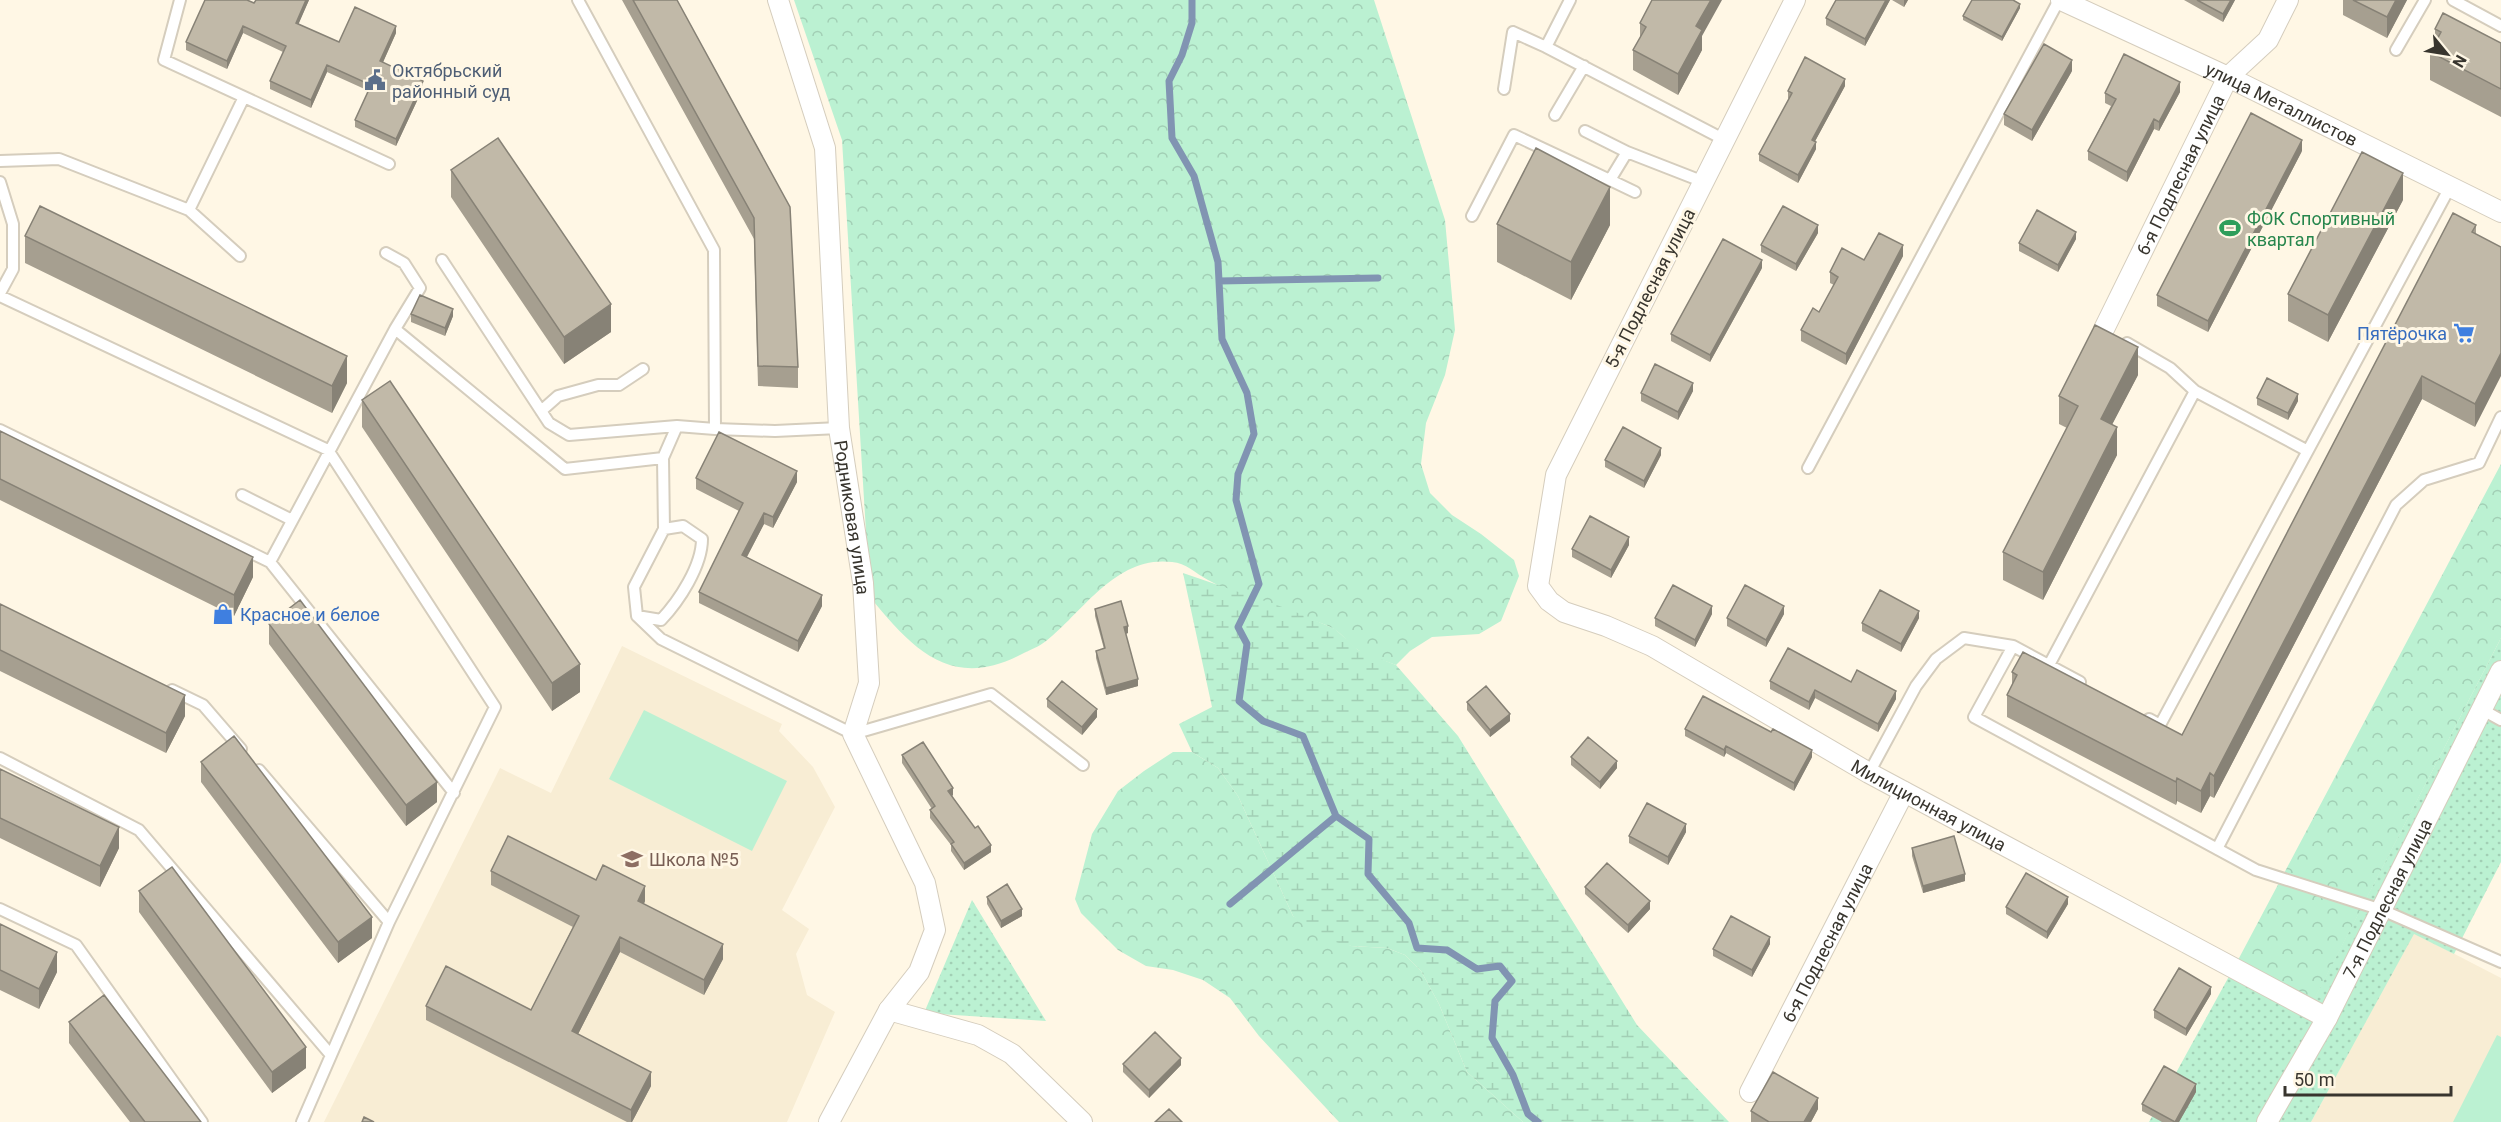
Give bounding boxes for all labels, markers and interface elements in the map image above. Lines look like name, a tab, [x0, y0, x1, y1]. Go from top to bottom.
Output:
north arrow	[2417, 24, 2477, 84]
text: N	[2449, 52, 2471, 71]
street label: улица Металлистов	[2202, 58, 2361, 150]
place label: Октябрьский районный суд	[392, 60, 511, 102]
public building icon: Октябрьский районный суд	[363, 68, 387, 92]
street label: 6-я Подлесная улица	[2132, 91, 2228, 258]
street label: 5-я Подлесная улица	[1601, 205, 1699, 371]
place label: ФОК Спортивный квартал	[2247, 208, 2395, 250]
sports icon: ФОК Спортивный квартал	[2218, 216, 2242, 240]
supermarket icon: Пятёрочка	[2452, 321, 2476, 345]
place label: Пятёрочка	[2357, 323, 2447, 344]
street label: Родниковая улица	[830, 438, 874, 595]
shop icon: Красное и белое	[211, 602, 235, 626]
place label: Красное и белое	[240, 604, 380, 625]
street label: Милиционная улица	[1848, 755, 2010, 855]
street label: 7-я Подлесная улица	[2338, 815, 2436, 982]
school or university icon: Школа №5	[620, 847, 644, 871]
place label: Школа №5	[649, 849, 739, 870]
street label: 6-я Подлесная улица	[1777, 859, 1876, 1026]
scale bar	[2285, 1059, 2452, 1097]
text: 50 m	[2294, 1069, 2334, 1090]

